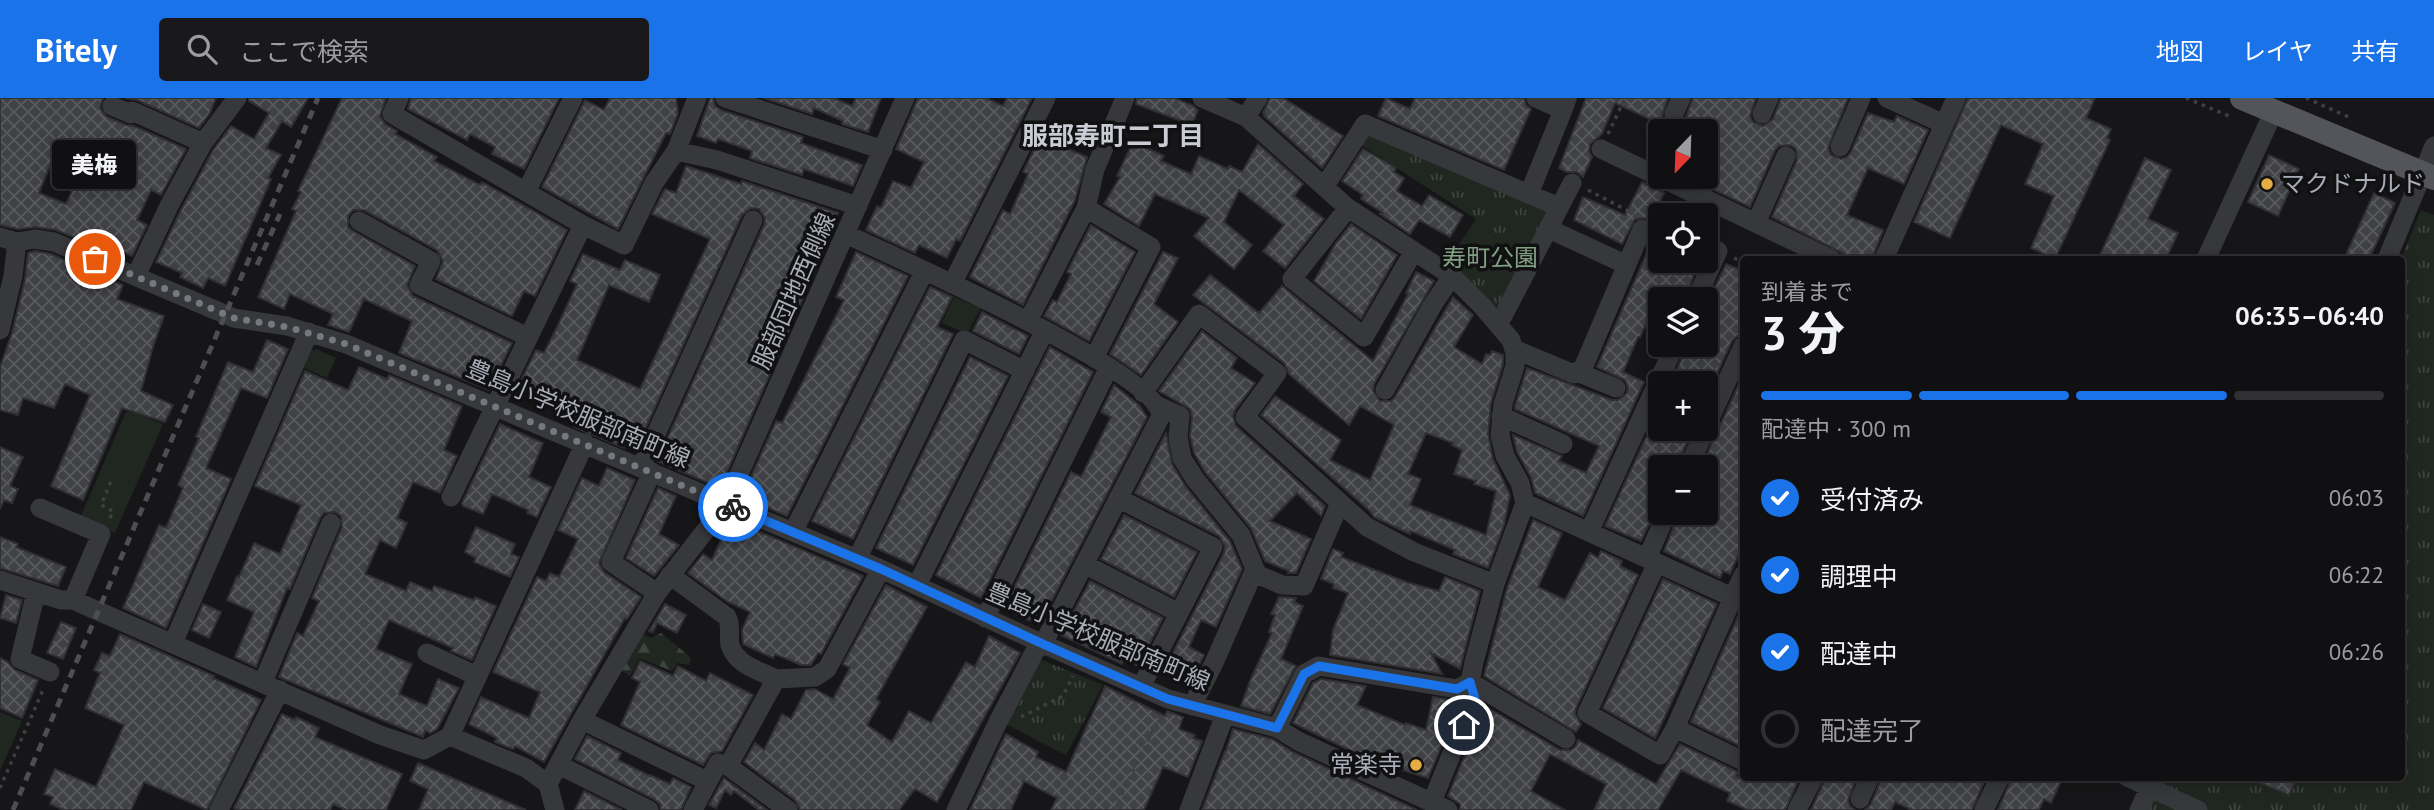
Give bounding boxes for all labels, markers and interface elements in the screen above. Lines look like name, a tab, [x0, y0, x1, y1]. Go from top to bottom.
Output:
search box	[159, 18, 649, 81]
text: Bitely	[35, 28, 117, 71]
icon: search	[183, 30, 221, 68]
text: ここで検索	[239, 35, 369, 68]
text: 地図	[2156, 36, 2204, 67]
text: レイヤ	[2242, 36, 2313, 67]
text: 共有	[2351, 36, 2399, 67]
district label: 服部寿町二丁目	[1022, 119, 1204, 152]
north arrow	[1648, 119, 1718, 189]
map controls	[1648, 119, 1718, 525]
callout: 美梅	[53, 140, 137, 189]
text: 美梅	[71, 150, 117, 179]
place label: マクドナルド	[2281, 168, 2425, 199]
marker: マクドナルド	[2259, 176, 2275, 192]
button: locate	[1648, 203, 1718, 273]
street label: 服部団地西側線	[745, 208, 842, 374]
pin	[65, 229, 125, 289]
icon: bag	[76, 240, 114, 278]
park label: 寿町公園	[1442, 242, 1538, 273]
text: 到着まで	[1761, 277, 1853, 306]
button: layers	[1648, 287, 1718, 357]
text: 06:35–06:40	[2235, 299, 2384, 332]
text: 3 分	[1761, 303, 1845, 363]
street label: 豊島小学校服部南町線	[462, 352, 695, 475]
button: +	[1648, 371, 1718, 441]
text: 配達中 · 300 m	[1761, 414, 1911, 443]
button: −	[1648, 455, 1718, 525]
courier	[698, 472, 768, 542]
icon: check	[1761, 479, 1799, 517]
text: 受付済み	[1820, 483, 1924, 516]
text: 06:03	[2329, 483, 2384, 512]
icon: bike	[714, 488, 752, 526]
icon: check	[1761, 556, 1799, 594]
text: 調理中	[1820, 560, 1898, 593]
text: 06:22	[2329, 560, 2384, 589]
street label: 豊島小学校服部南町線	[982, 575, 1215, 698]
icon: check	[1761, 633, 1799, 671]
text: 配達中	[1820, 637, 1898, 670]
text: 06:26	[2329, 637, 2384, 666]
pin	[1434, 695, 1494, 755]
icon: home	[1445, 706, 1483, 744]
text: 配達完了	[1820, 714, 1924, 747]
place label: 常楽寺	[1330, 749, 1402, 780]
marker: 常楽寺	[1408, 757, 1424, 773]

